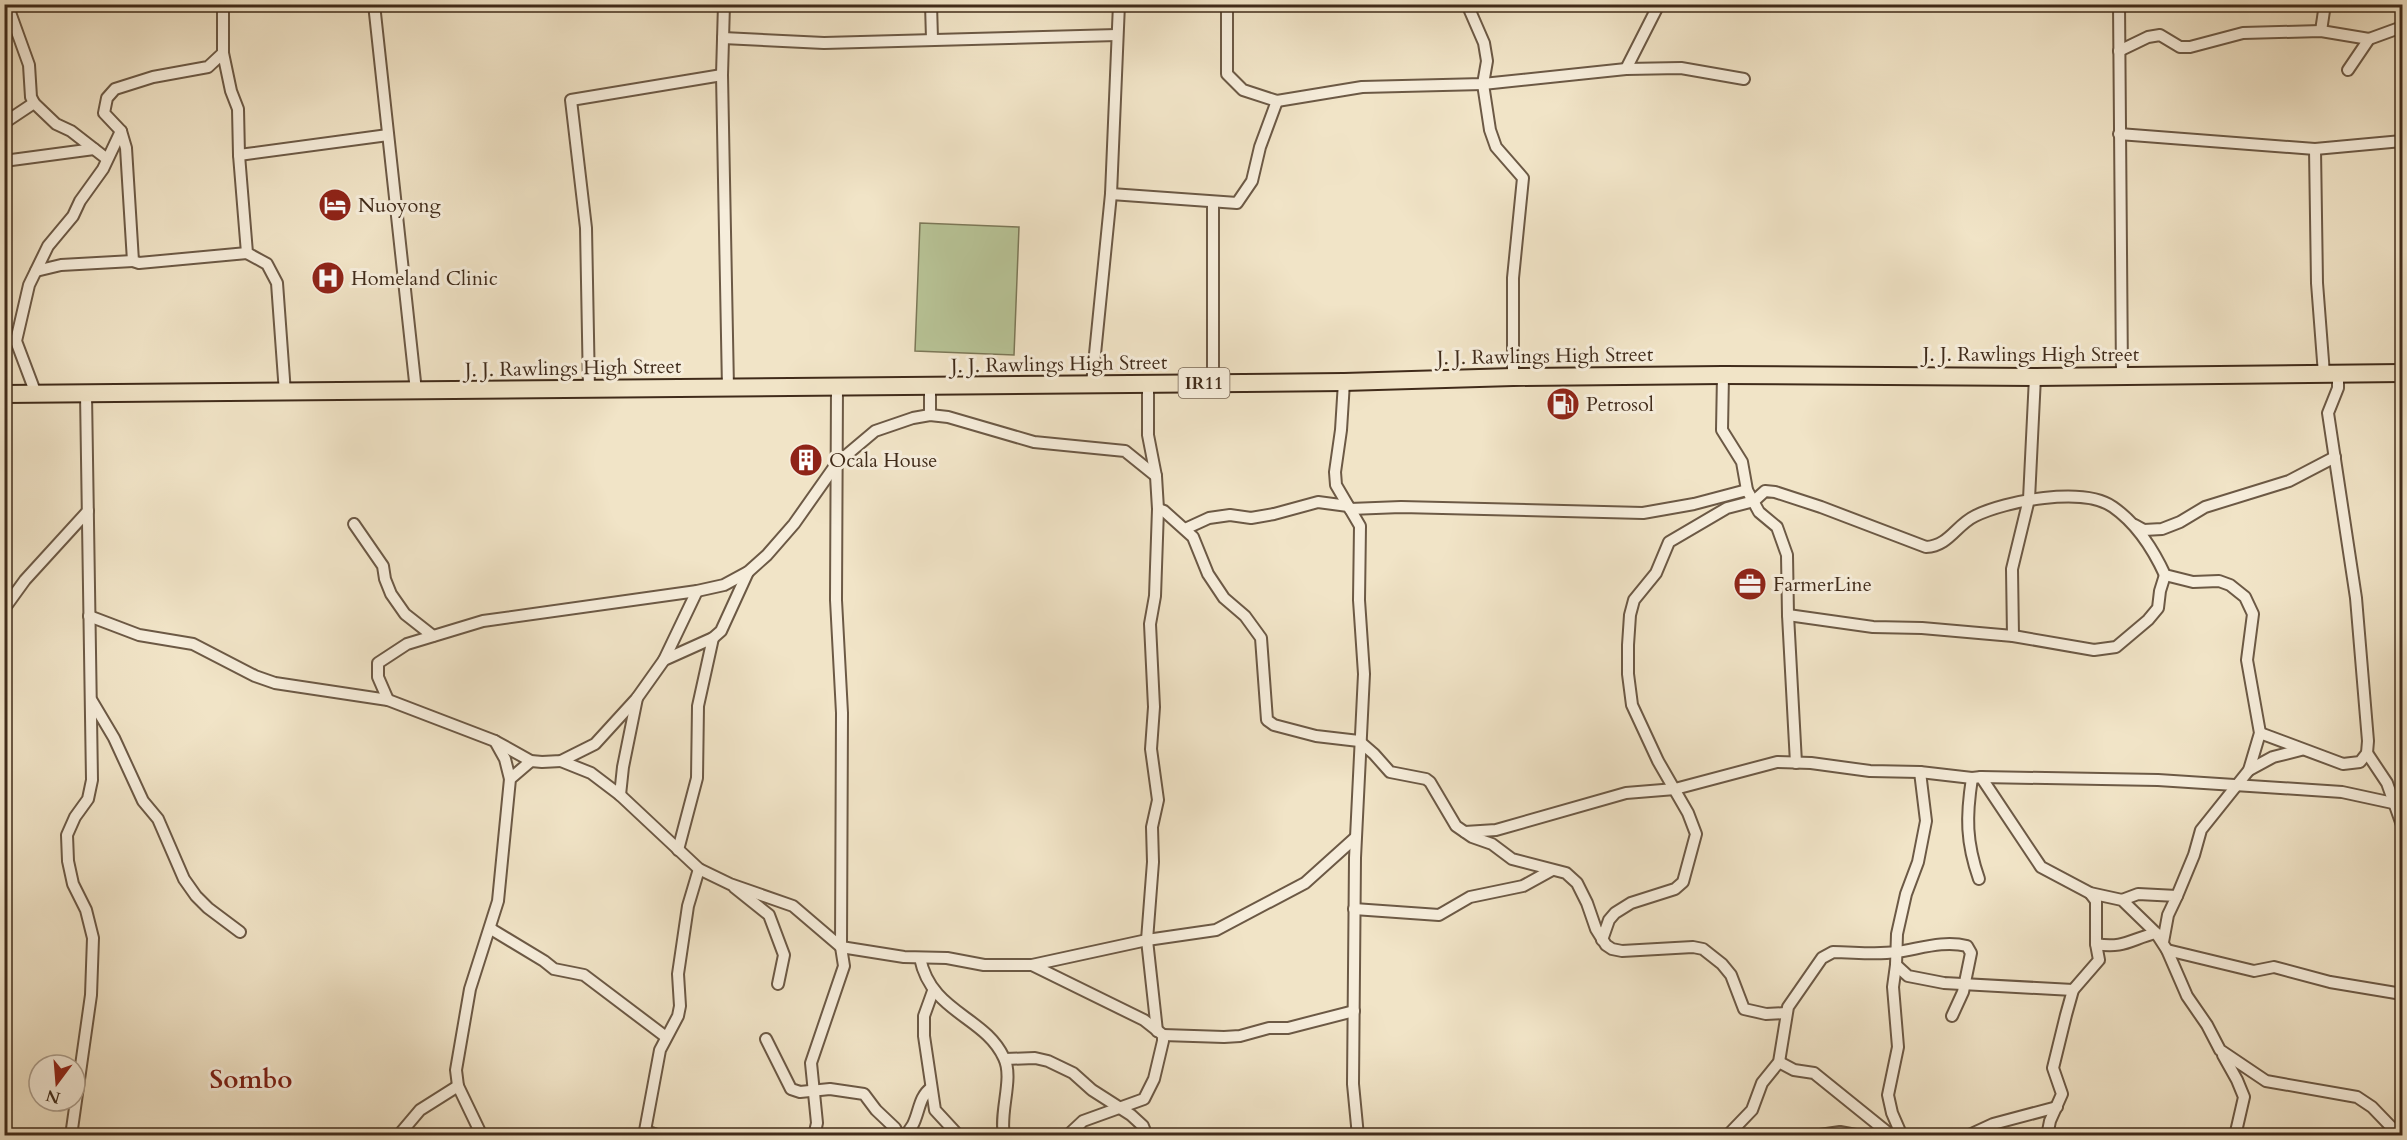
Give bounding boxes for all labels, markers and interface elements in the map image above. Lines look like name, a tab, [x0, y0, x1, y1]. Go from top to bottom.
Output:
hotel icon: Nuoyong	[317, 187, 353, 223]
place label: Nuoyong	[358, 192, 442, 219]
hospital icon: Homeland Clinic	[310, 260, 346, 296]
place label: Homeland Clinic	[351, 265, 498, 292]
street label: J. J. Rawlings High Street	[1434, 341, 1654, 371]
street label: J. J. Rawlings High Street	[1920, 341, 2140, 368]
street label: J. J. Rawlings High Street	[948, 349, 1168, 379]
street label: J. J. Rawlings High Street	[462, 353, 682, 383]
road number: IR11	[1178, 368, 1230, 398]
fuel station icon: Petrosol	[1545, 386, 1581, 422]
place label: Petrosol	[1586, 391, 1654, 418]
building icon: Ocala House	[788, 442, 824, 478]
place label: Ocala House	[829, 447, 937, 474]
office icon: FarmerLine	[1732, 566, 1768, 602]
place label: FarmerLine	[1773, 571, 1872, 598]
north arrow	[27, 1053, 87, 1113]
district label: Sombo	[209, 1062, 293, 1097]
text: N	[43, 1084, 63, 1109]

